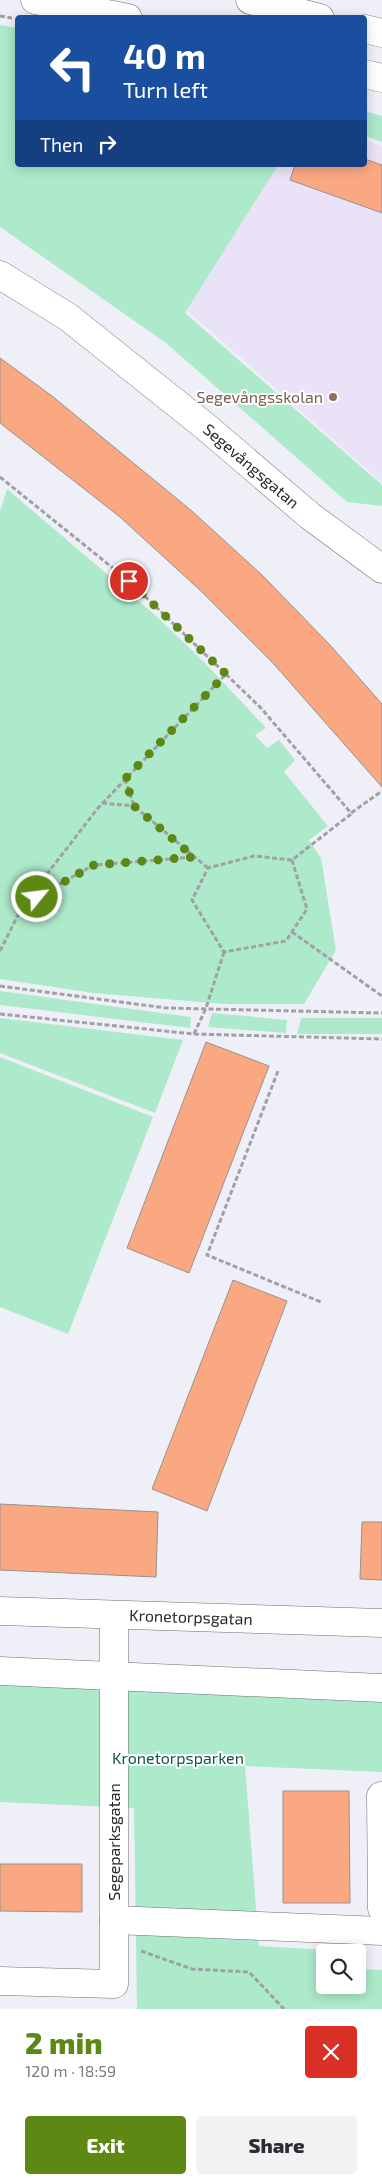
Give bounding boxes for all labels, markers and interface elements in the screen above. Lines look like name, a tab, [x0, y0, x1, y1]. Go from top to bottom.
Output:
text: 40 m	[123, 34, 206, 76]
icon: left	[40, 35, 105, 100]
text: Turn left	[123, 76, 208, 102]
icon: right	[93, 130, 121, 158]
text: Then	[40, 133, 83, 156]
place label: Segevångsskolan	[197, 387, 323, 406]
marker: Segevångsskolan	[327, 391, 339, 403]
street label: Segevångsgatan	[200, 419, 304, 512]
pin	[108, 560, 150, 602]
icon: arrive	[115, 567, 143, 595]
position arrow	[10, 870, 62, 922]
street label: Kronetorpsgatan	[129, 1605, 253, 1628]
park label: Kronetorpsparken	[112, 1748, 244, 1767]
street label: Segeparksgatan	[104, 1783, 123, 1901]
map controls	[316, 1944, 366, 1994]
button: search	[316, 1944, 366, 1994]
text: 2 min	[25, 2024, 103, 2060]
button: close	[305, 2026, 357, 2078]
text: 120 m · 18:59	[25, 2061, 116, 2080]
button: Exit	[25, 2116, 186, 2174]
button: Share	[196, 2116, 357, 2174]

